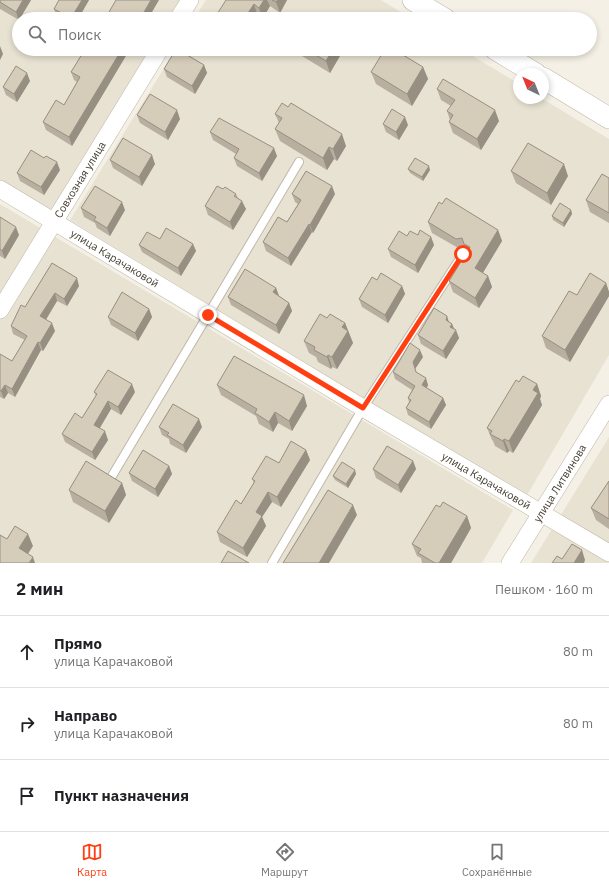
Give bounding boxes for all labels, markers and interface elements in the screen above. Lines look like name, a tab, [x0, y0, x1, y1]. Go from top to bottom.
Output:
search box	[12, 12, 597, 56]
icon: search	[26, 23, 48, 45]
text: Поиск	[58, 25, 101, 44]
north arrow	[513, 68, 549, 104]
street label: Совхозная улица	[51, 139, 109, 220]
street label: улица Карачаковой	[68, 226, 162, 290]
route start	[454, 245, 472, 263]
route end	[199, 306, 217, 324]
street label: улица Литвинова	[530, 441, 589, 525]
street label: улица Карачаковой	[439, 449, 533, 512]
text: 2 мин	[16, 578, 63, 600]
text: Пешком · 160 m	[495, 581, 593, 598]
text: Прямо	[54, 634, 102, 653]
icon: ahead	[16, 641, 38, 663]
text: 80 m	[563, 643, 593, 660]
text: улица Карачаковой	[54, 653, 173, 670]
text: Направо	[54, 706, 117, 725]
icon: right	[16, 713, 38, 735]
text: 80 m	[563, 715, 593, 732]
text: улица Карачаковой	[54, 725, 173, 742]
icon: arrive	[16, 785, 38, 807]
text: Пункт назначения	[54, 786, 189, 805]
tab: Карта	[77, 841, 107, 879]
tab: Маршрут	[261, 841, 308, 879]
tab: Сохранённые	[462, 841, 532, 879]

